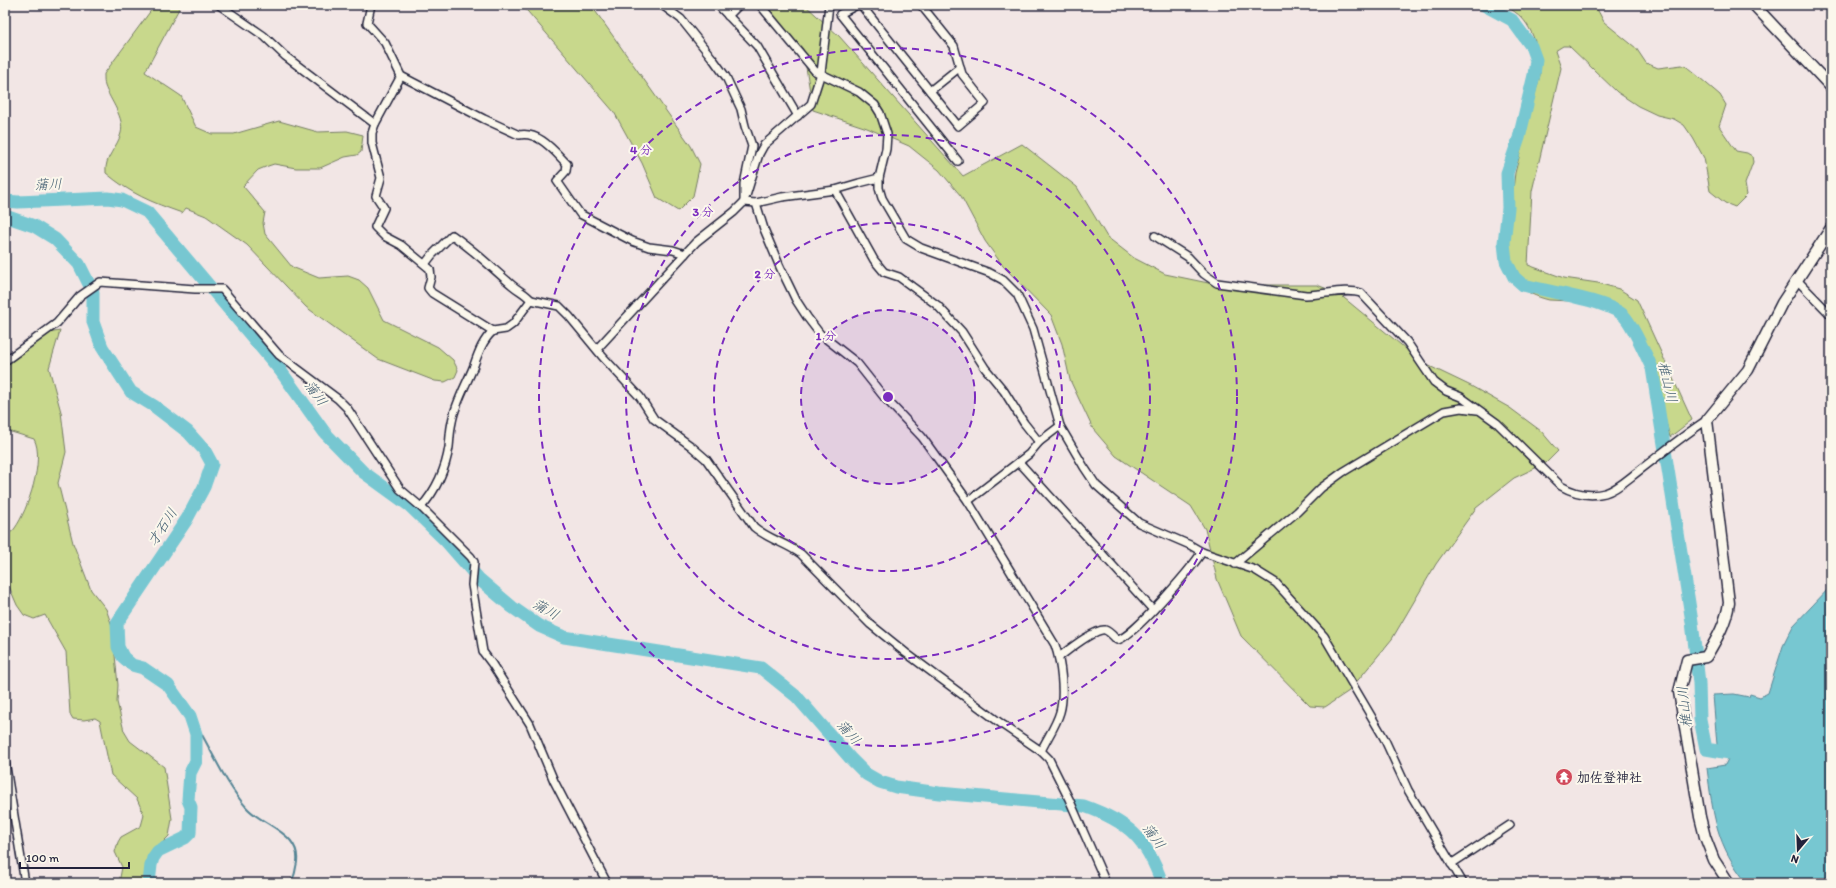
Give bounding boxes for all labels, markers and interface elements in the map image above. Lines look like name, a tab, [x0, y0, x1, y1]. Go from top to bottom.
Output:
text: 4 分	[630, 143, 652, 157]
water label: 蒲川	[34, 176, 62, 193]
text: 3 分	[692, 205, 714, 219]
text: 2 分	[754, 267, 776, 281]
text: 1 分	[816, 329, 836, 343]
water label: 椎山川	[1655, 360, 1681, 404]
water label: 蒲川	[300, 377, 331, 410]
centre of rings	[881, 390, 895, 404]
water label: 才石川	[144, 505, 181, 550]
water label: 蒲川	[529, 595, 562, 624]
water label: 椎山川	[1674, 685, 1695, 729]
water label: 蒲川	[833, 716, 864, 748]
temple icon: 加佐登神社	[1554, 767, 1574, 787]
place label: 加佐登神社	[1577, 770, 1642, 785]
water label: 蒲川	[1138, 820, 1169, 853]
north arrow	[1778, 830, 1818, 870]
scale bar	[20, 844, 129, 870]
text: 100 m	[26, 851, 59, 865]
text: N	[1789, 852, 1801, 866]

